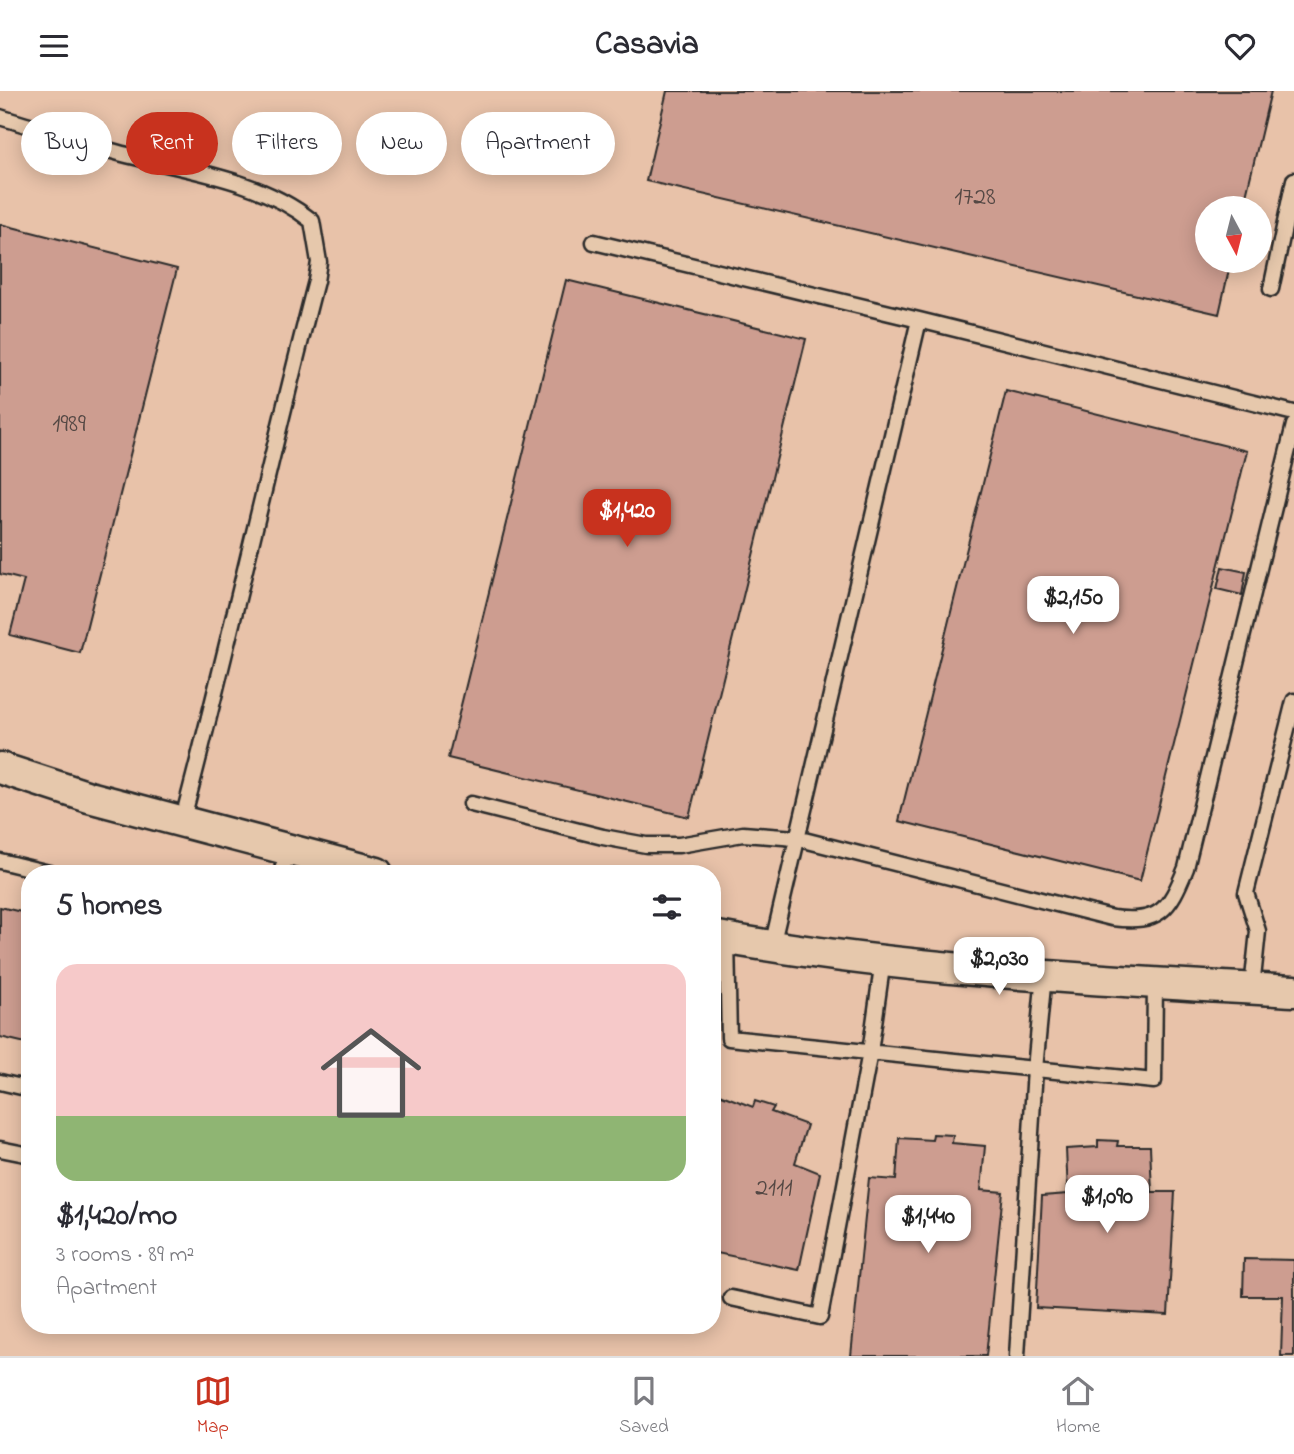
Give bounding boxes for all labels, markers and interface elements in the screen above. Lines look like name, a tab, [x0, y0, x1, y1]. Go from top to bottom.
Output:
text: Casavia	[595, 22, 699, 69]
icon: menu	[35, 27, 73, 65]
icon: heart	[1221, 27, 1259, 65]
chip: Buy	[21, 112, 112, 175]
chip: Rent	[126, 112, 218, 175]
chip: Filters	[232, 112, 342, 175]
chip: New	[356, 112, 447, 175]
chip: Apartment	[461, 112, 615, 175]
house number: 1728	[954, 179, 996, 217]
north arrow	[1195, 196, 1272, 273]
map controls	[1195, 196, 1272, 273]
house number: 1989	[52, 406, 86, 444]
pin: $1,420	[570, 489, 684, 549]
text: $1,420	[599, 495, 655, 528]
pin: $2,150	[1016, 577, 1130, 636]
text: $2,150	[1043, 582, 1103, 615]
text: 5 homes	[56, 885, 163, 929]
icon: filters	[648, 888, 686, 926]
pin: $2,030	[942, 937, 1056, 997]
text: $2,030	[970, 943, 1028, 976]
icon: home	[308, 1010, 434, 1136]
house number: 2111	[755, 1170, 793, 1208]
pin: $1,090	[1050, 1175, 1164, 1235]
text: $1,090	[1081, 1181, 1133, 1214]
text: $1,420/mo	[56, 1195, 177, 1239]
pin: $1,440	[871, 1195, 985, 1255]
text: $1,440	[901, 1201, 955, 1234]
text: 3 rooms · 89 m²	[56, 1239, 194, 1272]
text: Apartment	[56, 1272, 157, 1305]
tab: Map	[194, 1372, 232, 1441]
tab: Saved	[619, 1372, 669, 1441]
tab: Home	[1056, 1372, 1100, 1441]

